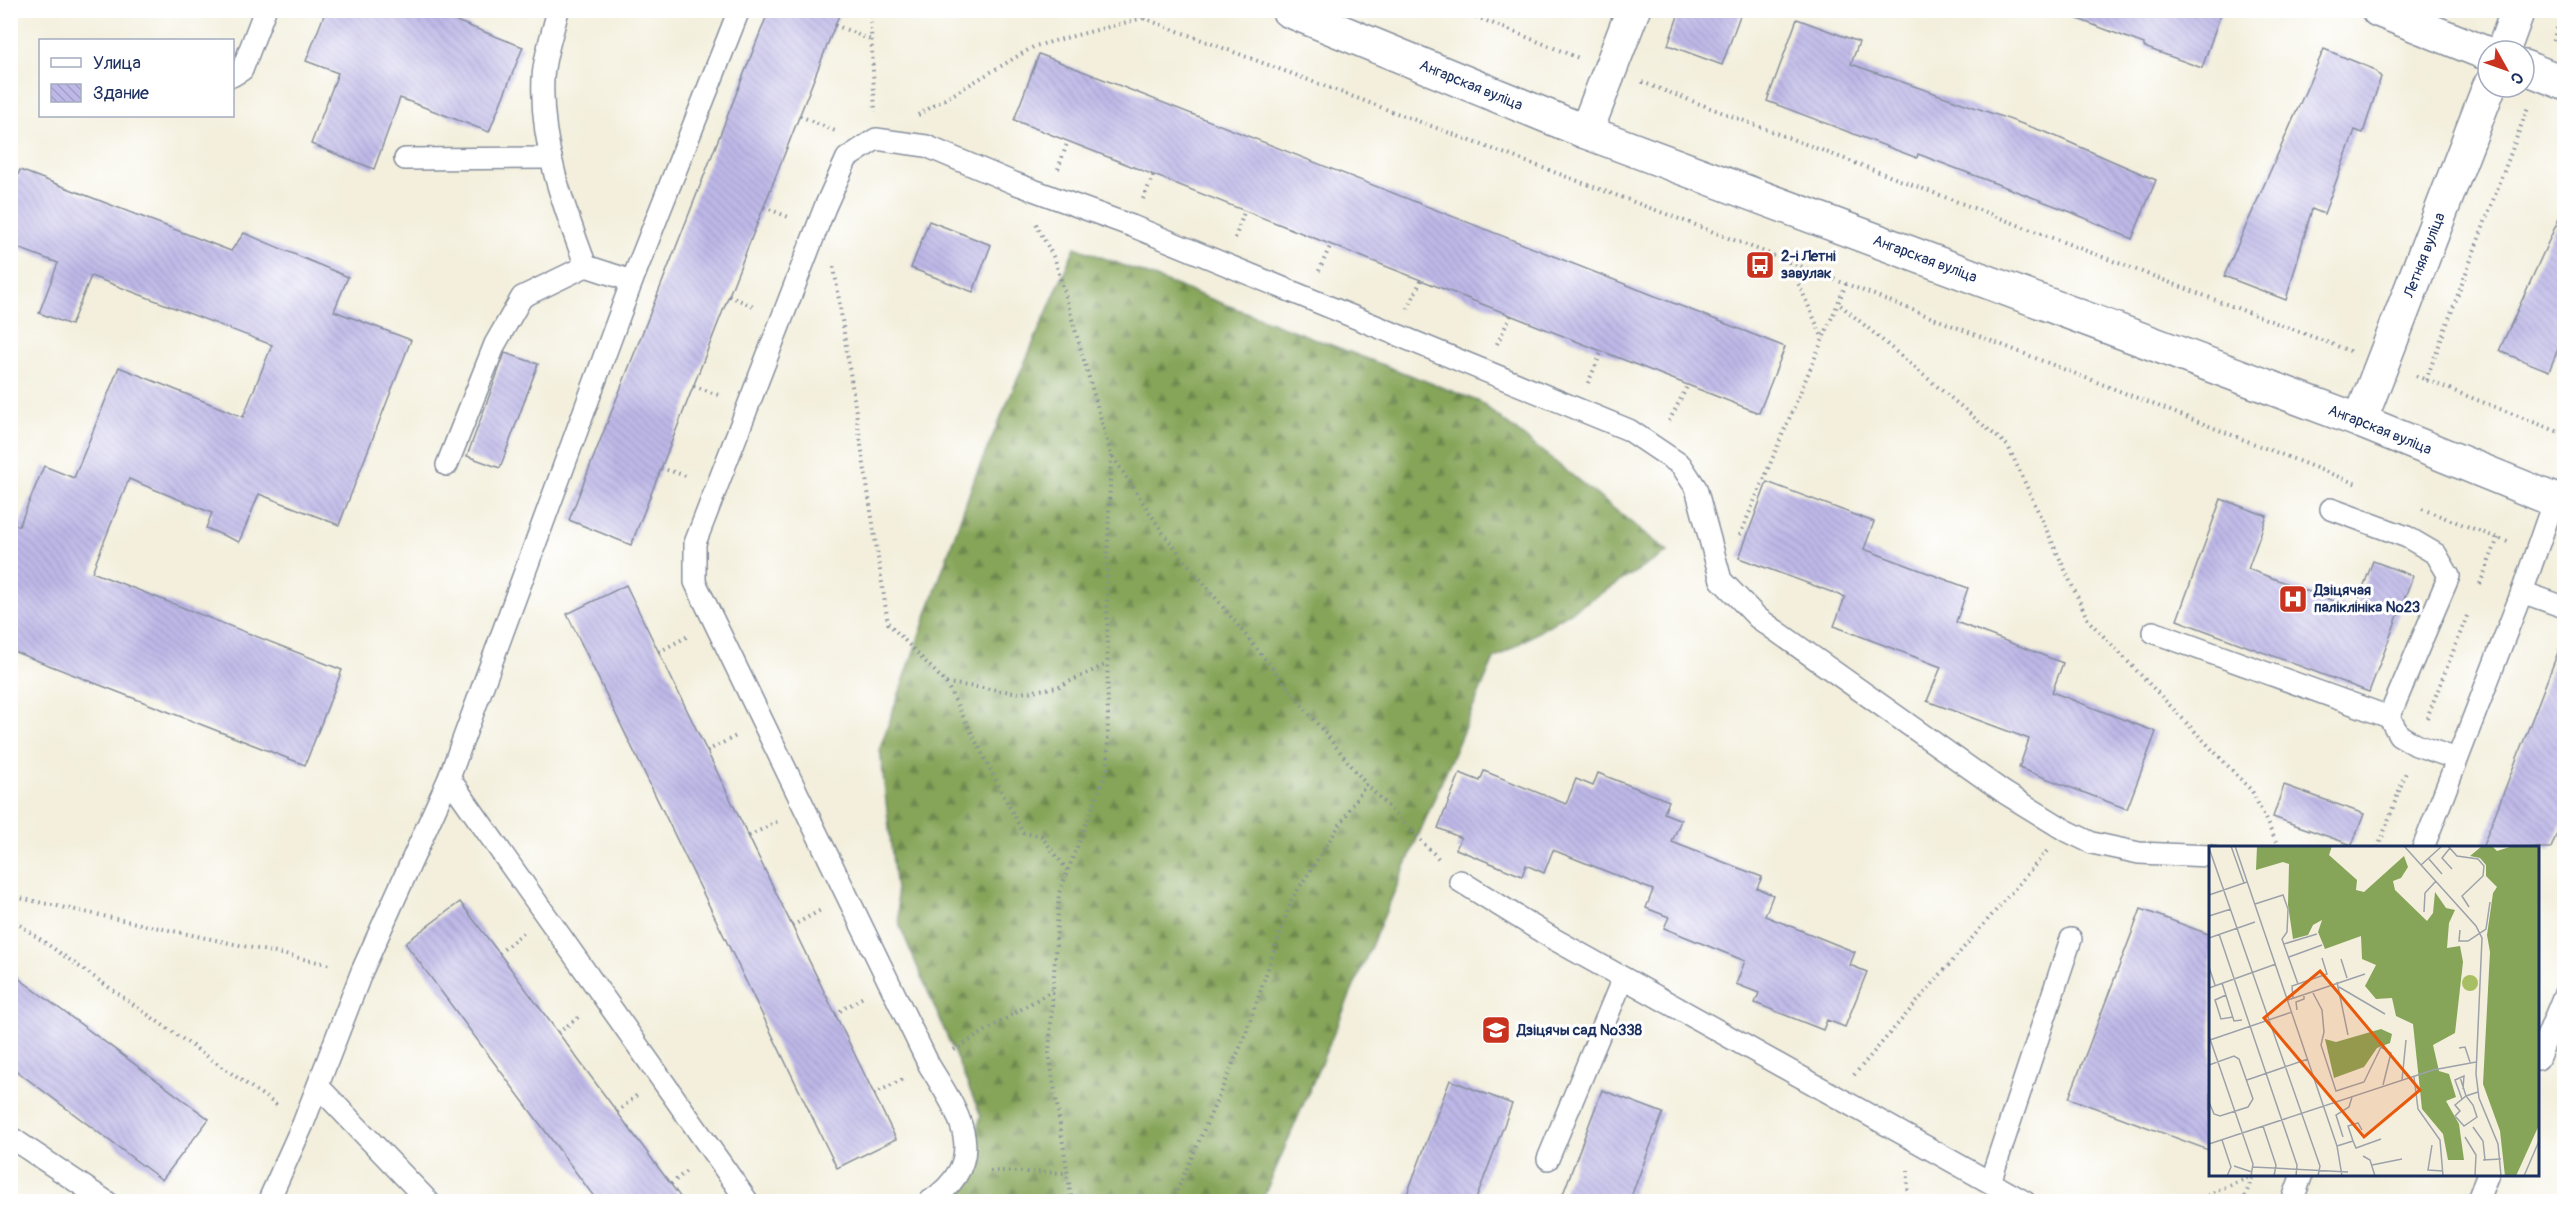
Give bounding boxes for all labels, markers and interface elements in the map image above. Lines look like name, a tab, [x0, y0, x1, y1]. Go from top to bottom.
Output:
legend	[39, 39, 234, 117]
north arrow	[2476, 39, 2536, 99]
text: Улица	[93, 52, 141, 75]
street label: Ангарская вуліца	[1417, 56, 1526, 115]
text: С	[2506, 68, 2528, 88]
text: Здание	[93, 82, 149, 105]
street label: Летняя вуліца	[2399, 210, 2450, 301]
street label: Ангарская вуліца	[1870, 231, 1980, 287]
place label: 2-і Летні завулак	[1781, 247, 1836, 283]
bus stop icon: 2-і Летні завулак	[1744, 249, 1776, 281]
street label: Ангарская вуліца	[2325, 401, 2434, 459]
place label: Дзіцячая паліклініка №23	[2313, 581, 2420, 617]
hospital icon: Дзіцячая паліклініка №23	[2277, 583, 2309, 615]
inset map	[2209, 846, 2539, 1176]
school or university icon: Дзіцячы сад №338	[1480, 1014, 1512, 1046]
place label: Дзіцячы сад №338	[1516, 1021, 1643, 1040]

